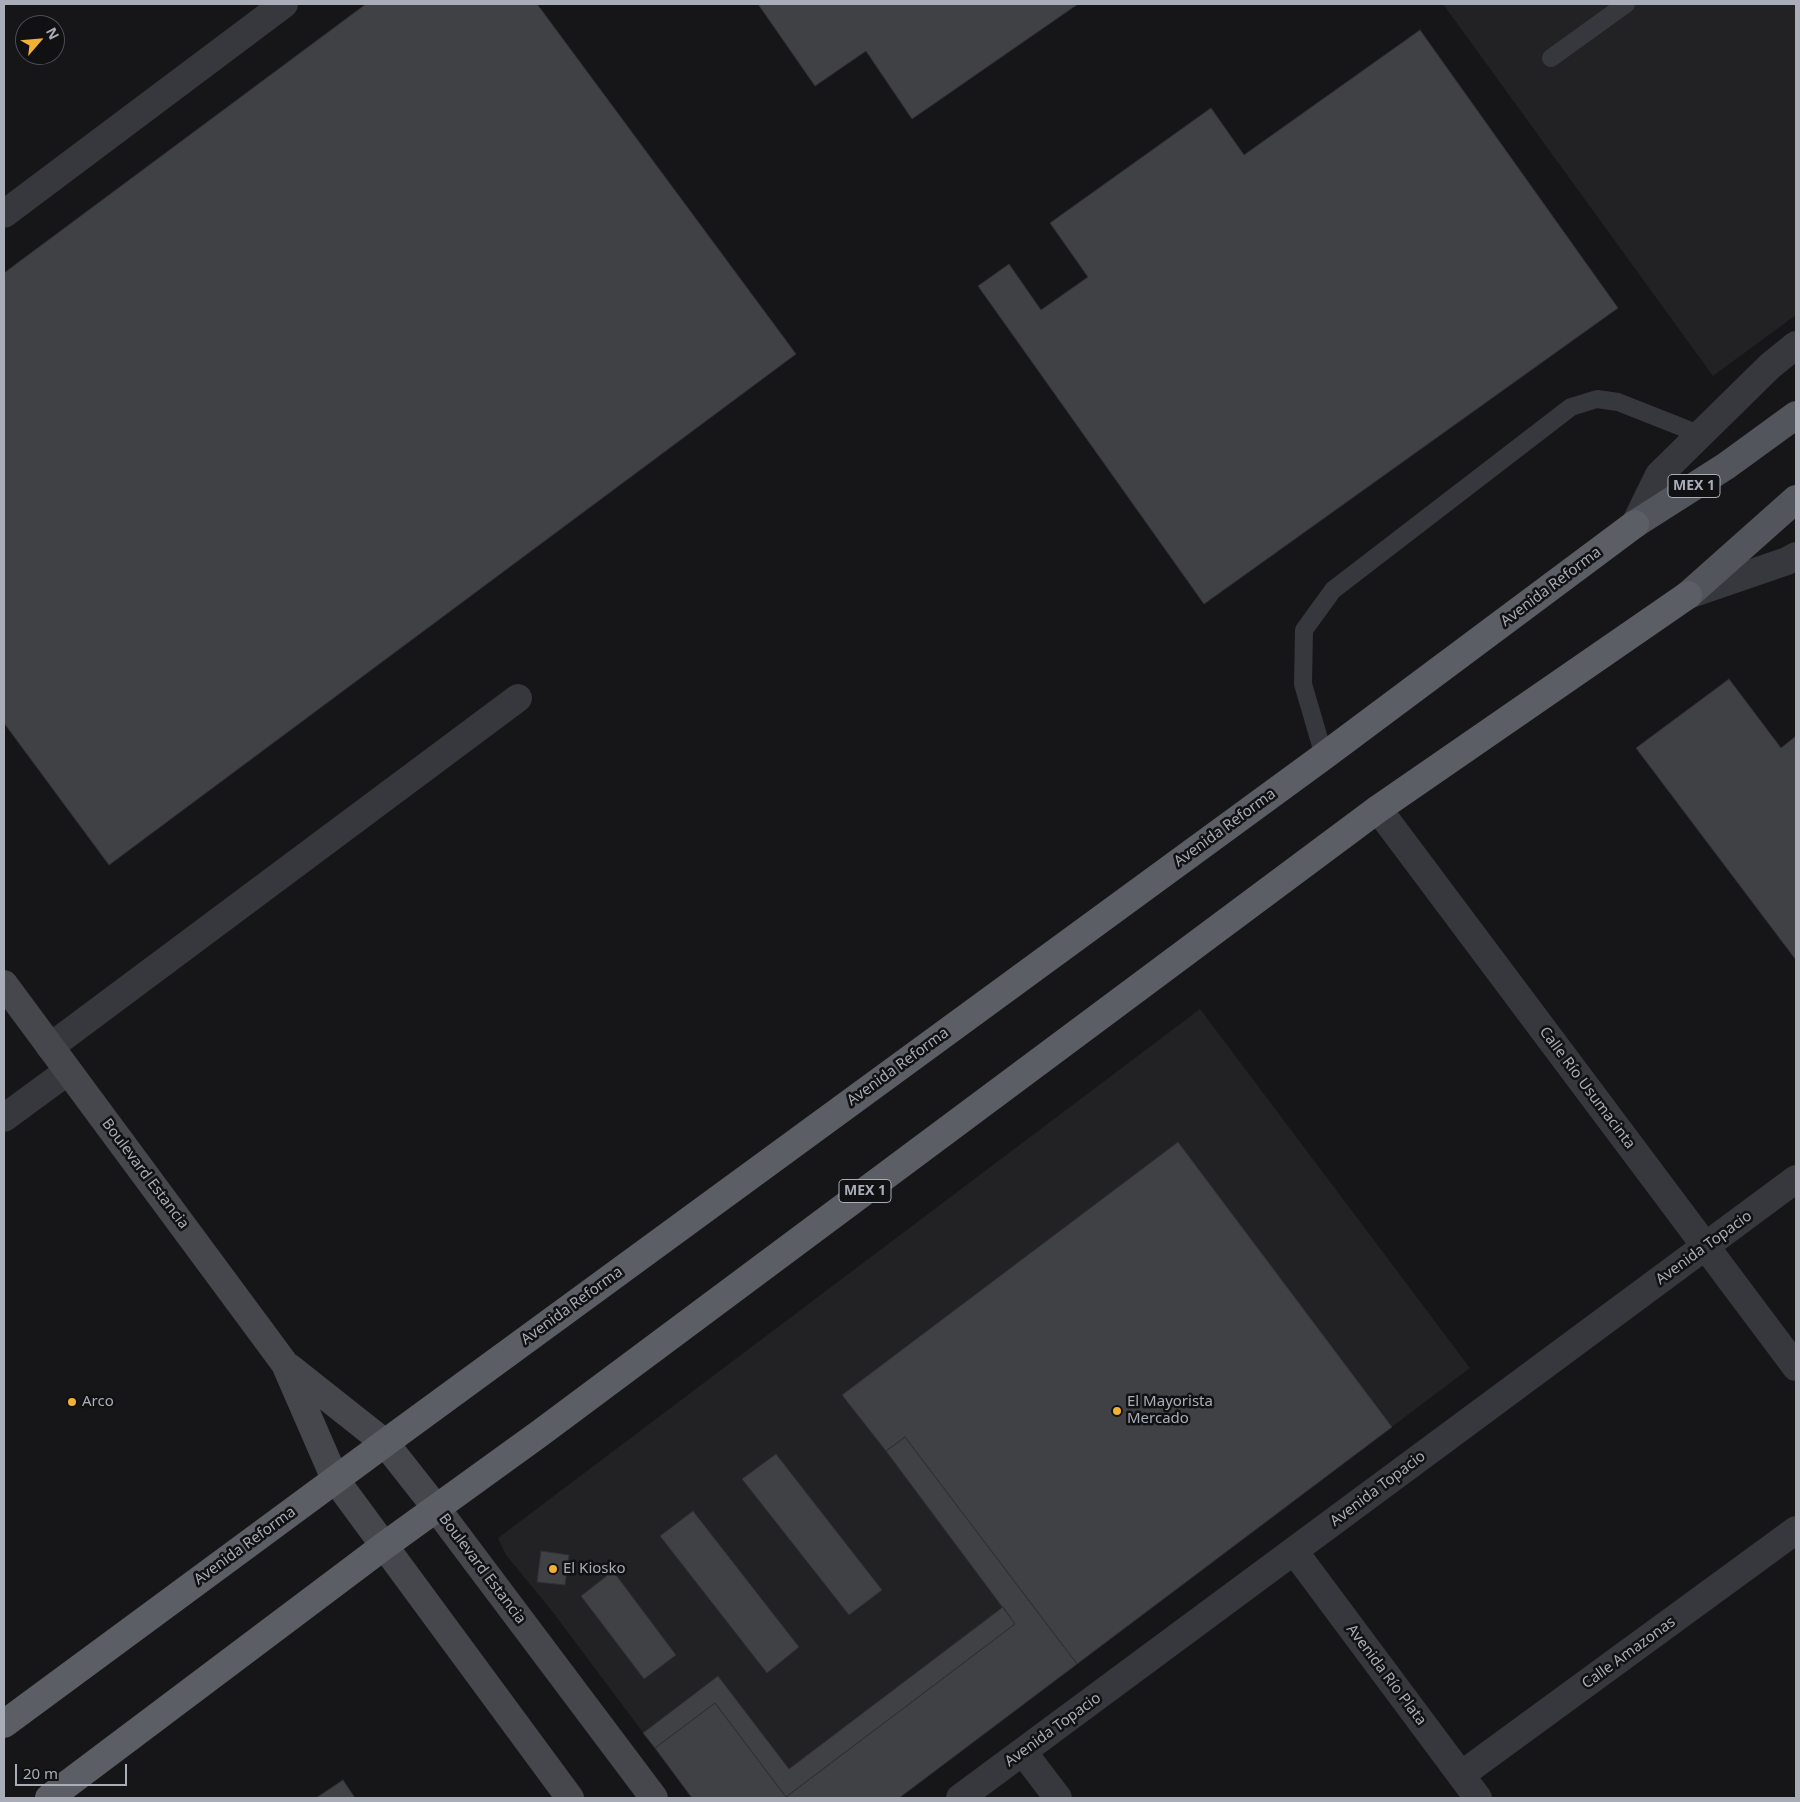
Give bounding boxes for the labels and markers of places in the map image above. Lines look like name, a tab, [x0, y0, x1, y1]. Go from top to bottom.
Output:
place label: Arco	[82, 1393, 114, 1411]
place label: El Mayorista Mercado	[1127, 1393, 1213, 1428]
marker: Arco	[66, 1396, 78, 1408]
marker: El Mayorista Mercado	[1111, 1405, 1123, 1417]
place label: El Kiosko	[563, 1560, 626, 1578]
marker: El Kiosko	[547, 1563, 559, 1575]

